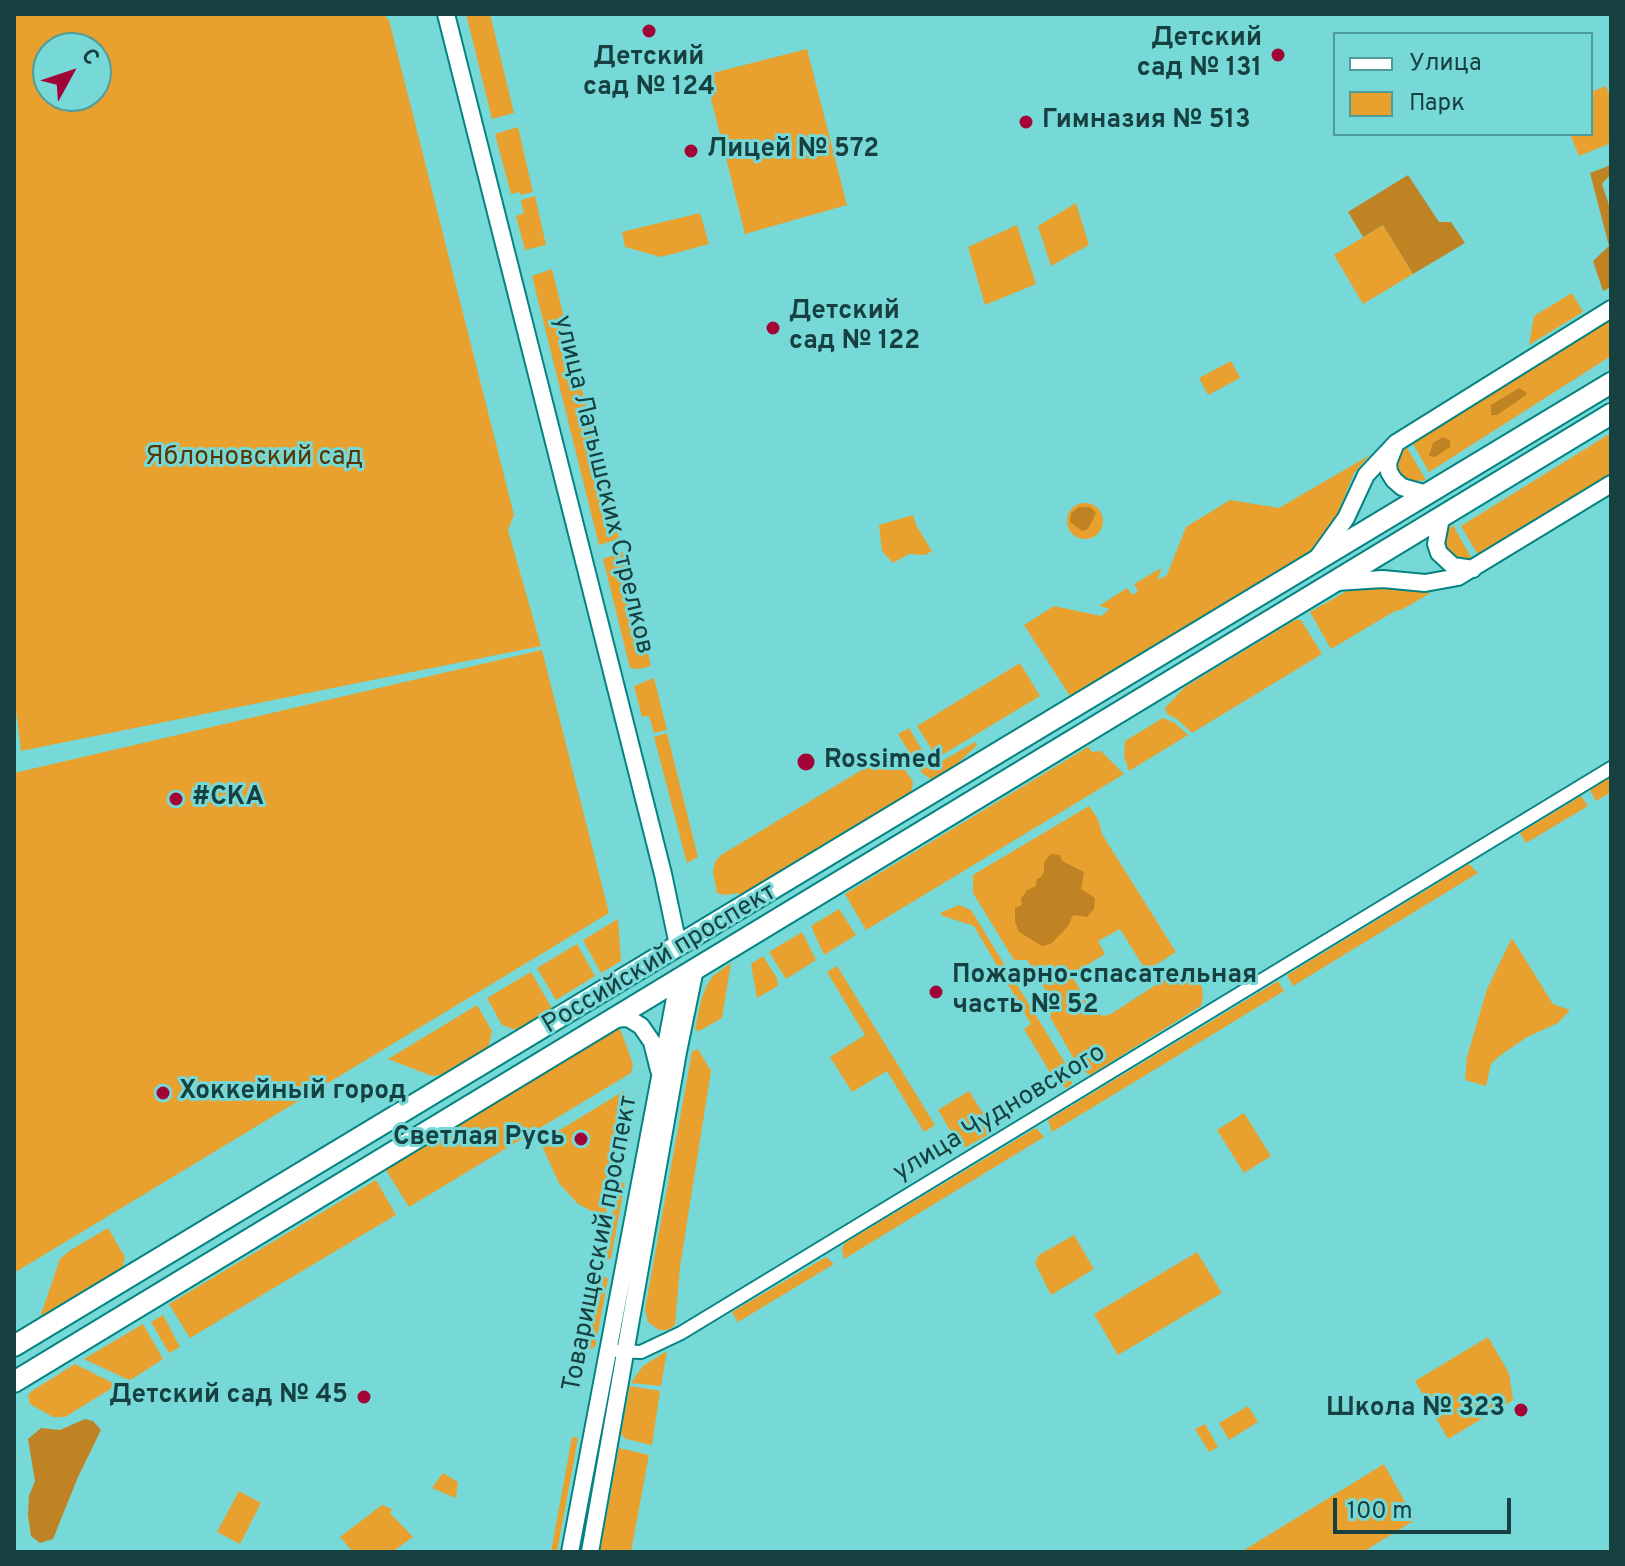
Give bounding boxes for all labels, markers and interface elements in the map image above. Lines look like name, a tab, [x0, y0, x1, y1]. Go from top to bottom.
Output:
marker: Детский сад № 124	[640, 22, 658, 40]
place label: Детский сад № 131	[1137, 24, 1262, 86]
north arrow	[32, 32, 112, 112]
legend	[1333, 32, 1593, 136]
text: С	[74, 43, 104, 72]
place label: Детский сад № 124	[583, 43, 715, 104]
marker: Детский сад № 131	[1269, 46, 1287, 64]
text: Улица	[1409, 49, 1482, 79]
text: Парк	[1409, 89, 1465, 119]
place label: Гимназия № 513	[1042, 106, 1251, 138]
marker: Гимназия № 513	[1017, 113, 1035, 131]
place label: Лицей № 572	[707, 135, 879, 167]
marker: Лицей № 572	[682, 142, 700, 160]
place label: Детский сад № 122	[789, 297, 920, 358]
street label: улица Латышских Стрелков	[545, 312, 659, 658]
marker: Детский сад № 122	[764, 319, 782, 337]
park label: Яблоновский сад	[145, 443, 363, 475]
place label: Rossimed	[824, 746, 941, 778]
marker: Rossimed	[795, 751, 817, 773]
place label: #СКА	[192, 783, 264, 815]
marker: #СКА	[167, 790, 185, 808]
street label: Российский проспект	[538, 878, 782, 1042]
place label: Пожарно-спасательная часть № 52	[952, 961, 1257, 1022]
marker: Пожарно-спасательная часть № 52	[927, 983, 945, 1001]
street label: улица Чудновского	[888, 1038, 1112, 1190]
place label: Хоккейный город	[179, 1077, 406, 1109]
marker: Хоккейный город	[154, 1084, 172, 1102]
street label: Товарищеский проспект	[558, 1093, 646, 1395]
place label: Светлая Русь	[393, 1123, 565, 1155]
marker: Светлая Русь	[572, 1130, 590, 1148]
place label: Детский сад № 45	[109, 1381, 348, 1413]
marker: Детский сад № 45	[355, 1388, 373, 1406]
place label: Школа № 323	[1326, 1394, 1505, 1426]
marker: Школа № 323	[1512, 1401, 1530, 1419]
scale bar	[1337, 1482, 1515, 1532]
text: 100 m	[1347, 1497, 1413, 1527]

